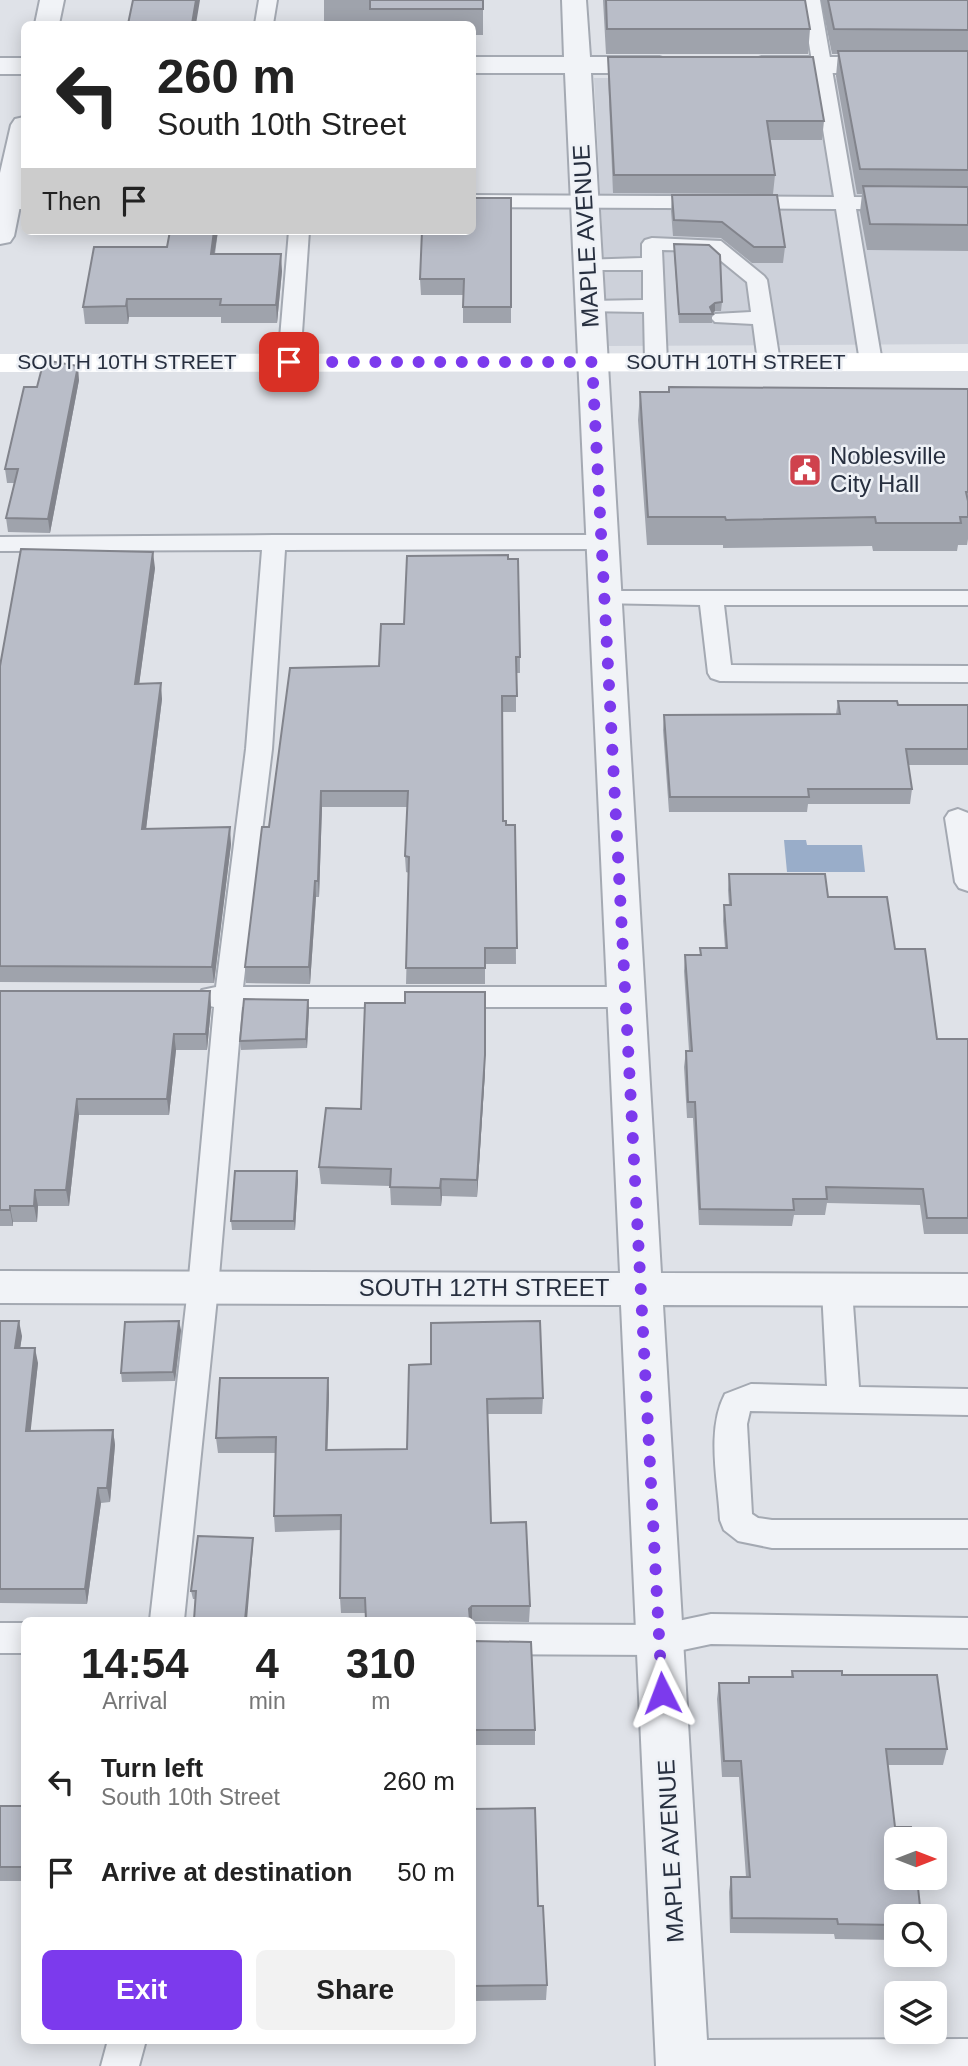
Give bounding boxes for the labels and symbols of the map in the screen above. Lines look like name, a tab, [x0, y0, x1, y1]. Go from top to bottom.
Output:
street label: MAPLE AVENUE	[567, 144, 604, 328]
pin	[259, 332, 319, 392]
street label: SOUTH 10TH STREET	[17, 350, 237, 373]
street label: SOUTH 10TH STREET	[626, 350, 846, 373]
place label: Noblesville City Hall	[830, 442, 946, 497]
public building icon: Noblesville City Hall	[786, 451, 824, 489]
street label: SOUTH 12TH STREET	[359, 1274, 610, 1301]
position arrow	[625, 1656, 699, 1730]
street label: MAPLE AVENUE	[652, 1759, 689, 1943]
north arrow	[884, 1827, 947, 1890]

